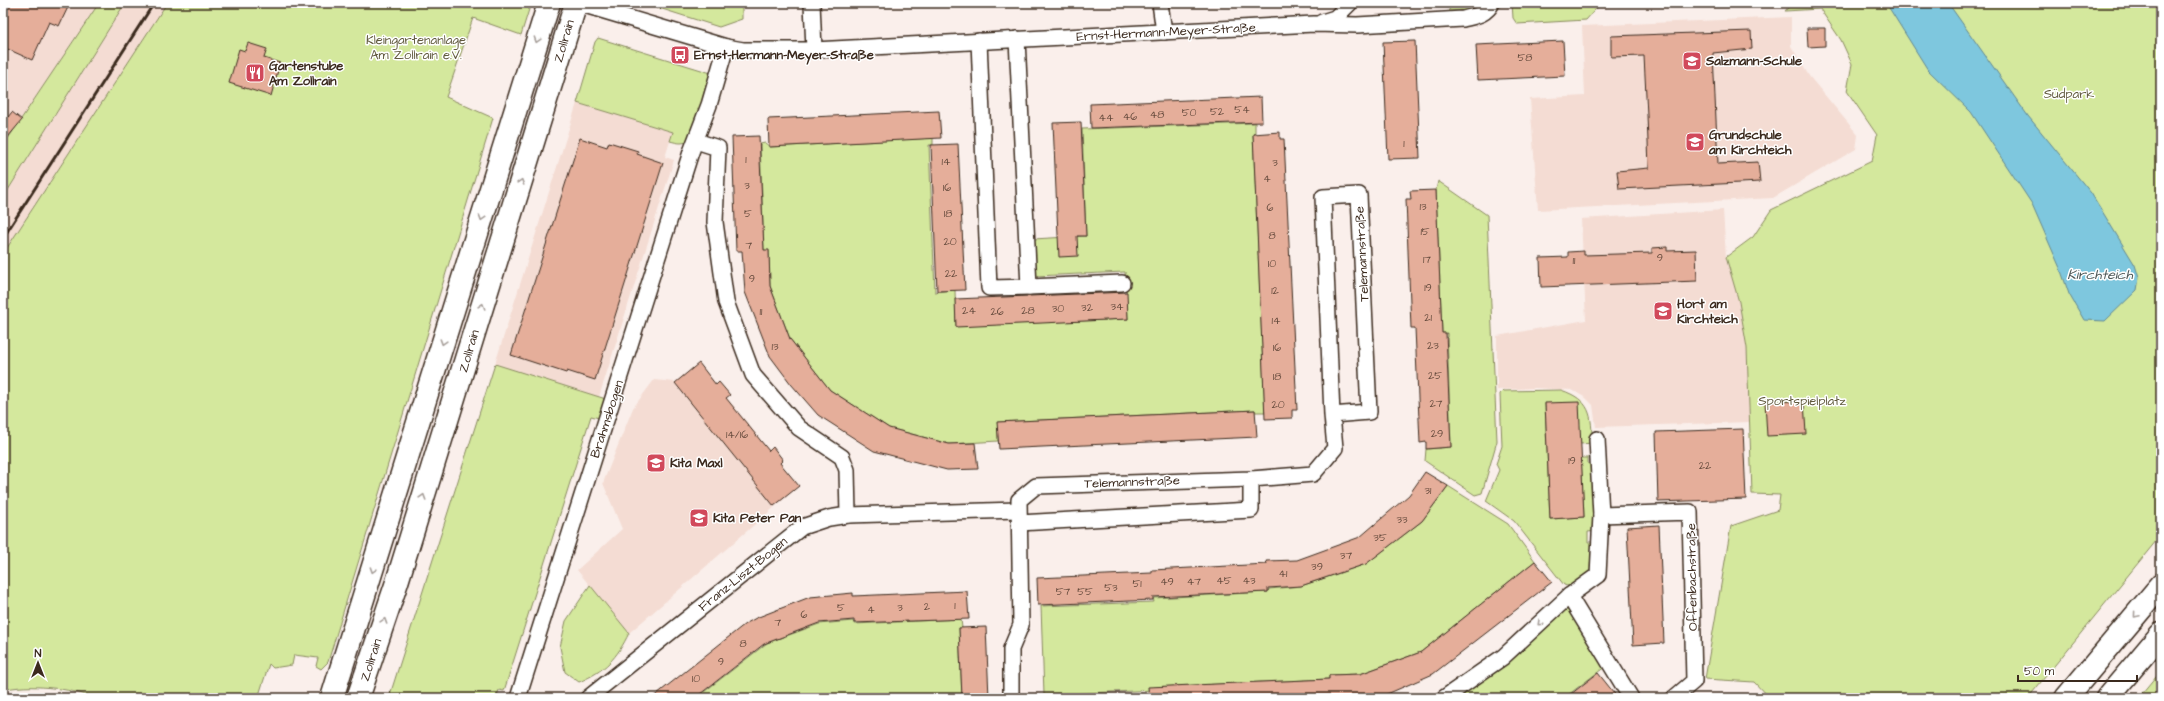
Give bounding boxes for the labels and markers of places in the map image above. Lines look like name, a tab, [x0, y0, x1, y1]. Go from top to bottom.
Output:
bus stop icon: Ernst-Hermann-Meyer-Straße	[669, 44, 691, 66]
place label: Ernst-Hermann-Meyer-Straße	[694, 46, 874, 65]
school or university icon: Salzmann-Schule	[1681, 50, 1703, 72]
place label: Salzmann-Schule	[1705, 52, 1802, 70]
place label: Gartenstube Am Zollrain	[269, 57, 343, 90]
restaurant icon: Gartenstube Am Zollrain	[244, 62, 266, 84]
place label: Grundschule am Kirchteich	[1708, 126, 1792, 159]
school or university icon: Grundschule am Kirchteich	[1684, 131, 1706, 153]
place label: Hort am Kirchteich	[1677, 295, 1738, 328]
school or university icon: Hort am Kirchteich	[1652, 300, 1674, 322]
school or university icon: Kita Maxl	[645, 452, 667, 474]
place label: Kita Maxl	[670, 454, 722, 472]
school or university icon: Kita Peter Pan	[688, 507, 710, 529]
place label: Kita Peter Pan	[713, 509, 802, 527]

